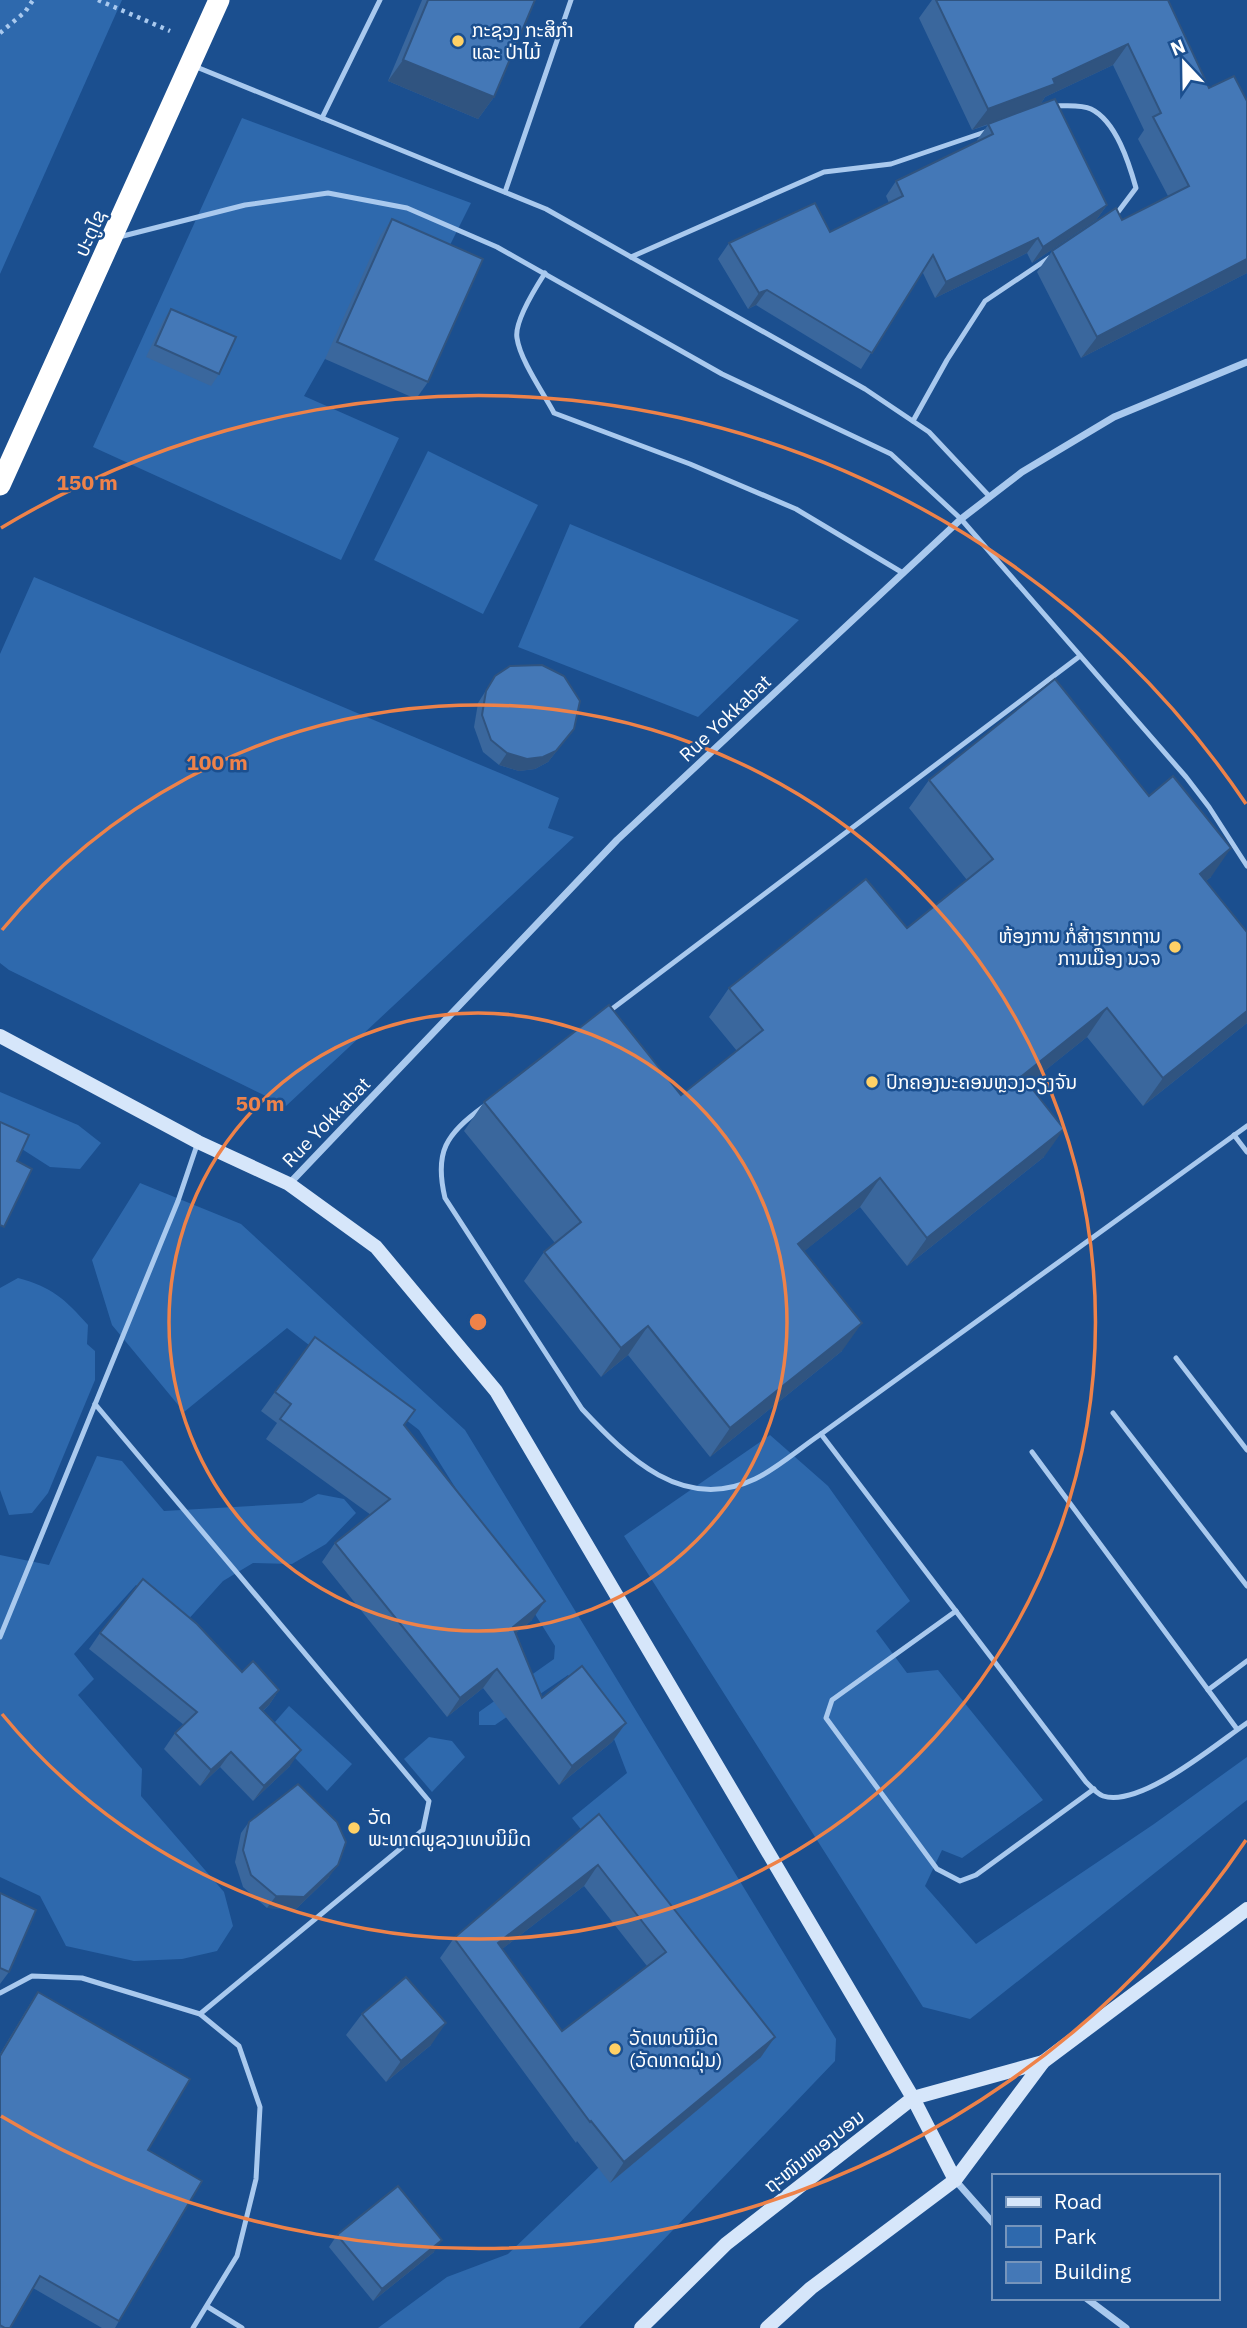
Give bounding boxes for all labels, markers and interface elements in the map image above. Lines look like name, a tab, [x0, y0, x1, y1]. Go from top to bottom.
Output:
place label: ກະຊວງ ກະສິກຳ ແລະ ປ່າໄມ້	[472, 18, 574, 64]
north arrow	[1149, 28, 1219, 98]
marker: ກະຊວງ ກະສິກຳ ແລະ ປ່າໄມ້	[450, 33, 466, 49]
text: N	[1167, 34, 1189, 61]
street label: ປະຕູໄຊ	[69, 206, 112, 261]
text: 150 m	[56, 468, 118, 496]
street label: Rue Yokkabat	[674, 669, 776, 767]
text: 100 m	[186, 748, 248, 776]
place label: ຫ້ອງການ ກໍ່ສ້າງຮາກຖານ ການເມືອງ ນວຈ	[998, 923, 1161, 970]
marker: ຫ້ອງການ ກໍ່ສ້າງຮາກຖານ ການເມືອງ ນວຈ	[1167, 939, 1183, 955]
place label: ປົກຄອງນະຄອນຫຼວງວຽງຈັນ	[886, 1070, 1077, 1095]
street label: Rue Yokkabat	[277, 1072, 375, 1172]
marker: ປົກຄອງນະຄອນຫຼວງວຽງຈັນ	[864, 1074, 880, 1090]
text: 50 m	[236, 1089, 284, 1117]
centre of rings	[466, 1310, 490, 1334]
place label: ວັດ ພະທາດພູຊວງເທບນິມິດ	[368, 1805, 531, 1852]
marker: ວັດ ພະທາດພູຊວງເທບນິມິດ	[346, 1820, 362, 1836]
place label: ວັດເທບນີມິດ (ວັດທາດຝຸ່ນ)	[629, 2026, 722, 2073]
marker: ວັດເທບນີມິດ (ວັດທາດຝຸ່ນ)	[607, 2041, 623, 2057]
street label: ຖະໜົນໜອງບອນ	[759, 2104, 869, 2198]
legend	[992, 2174, 1219, 2300]
text: Road	[1054, 2187, 1102, 2215]
text: Park	[1054, 2222, 1097, 2250]
text: Building	[1054, 2257, 1131, 2285]

